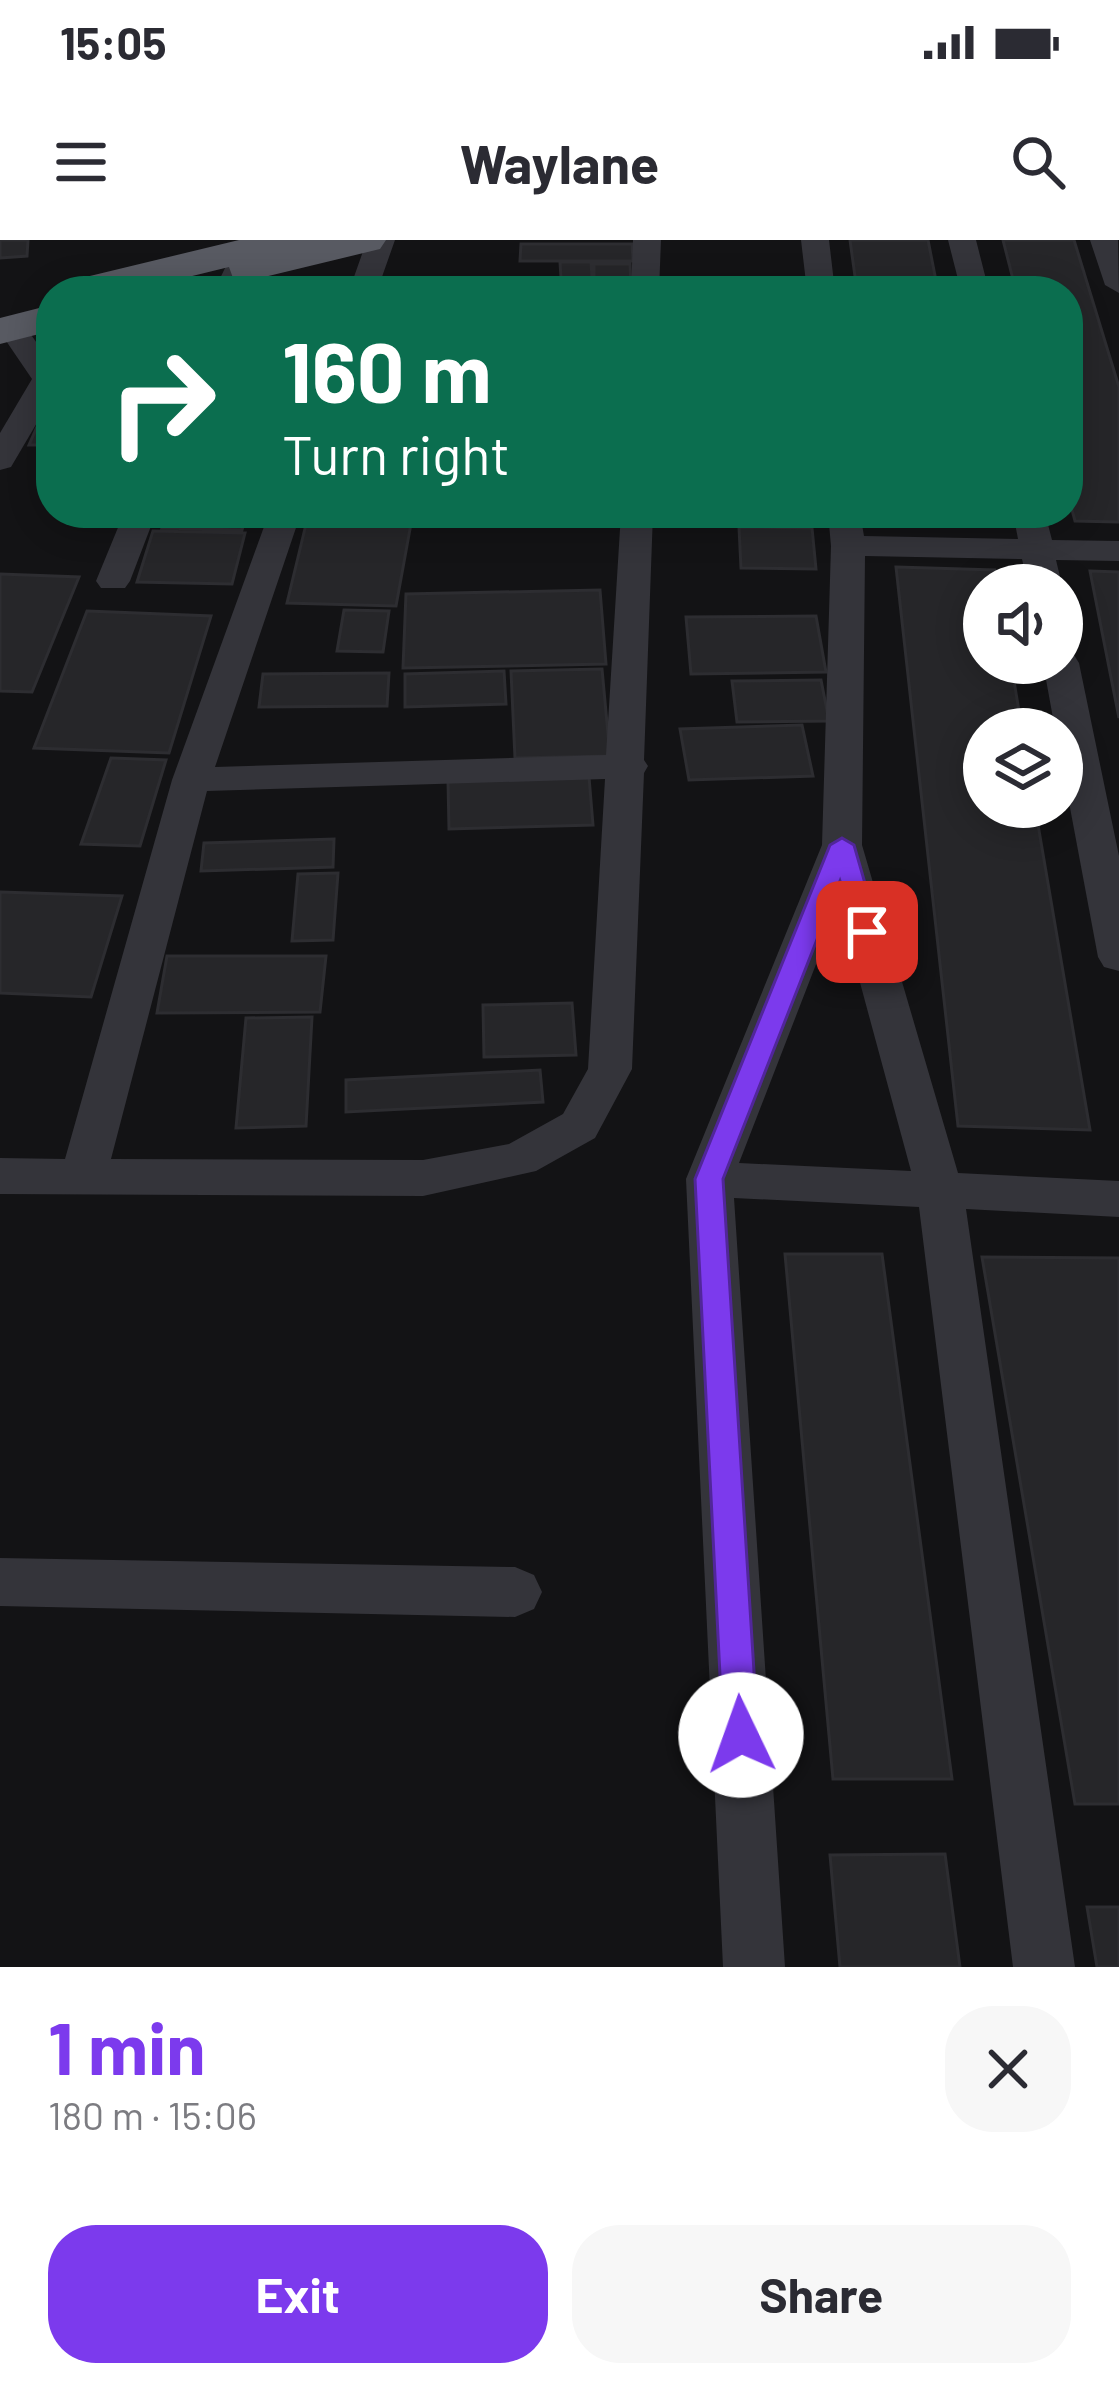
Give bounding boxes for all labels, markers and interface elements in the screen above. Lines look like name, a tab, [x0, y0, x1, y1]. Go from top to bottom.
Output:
text: 15:05	[60, 15, 166, 69]
icon: menu	[48, 129, 114, 195]
icon: search	[1005, 129, 1071, 195]
text: Waylane	[460, 130, 659, 195]
text: 160 m	[282, 319, 492, 420]
icon: right	[84, 324, 240, 480]
text: Turn right	[282, 421, 510, 486]
map controls	[963, 564, 1083, 828]
button: sound	[963, 564, 1083, 684]
button: layers	[963, 708, 1083, 828]
pin	[816, 881, 918, 983]
icon: arrive	[834, 899, 900, 965]
position arrow	[678, 1672, 804, 1798]
text: 1 min	[48, 2003, 206, 2089]
button: close	[945, 2006, 1071, 2132]
text: 180 m · 15:06	[48, 2091, 257, 2138]
button: Exit	[48, 2225, 548, 2363]
button: Share	[572, 2225, 1071, 2363]

